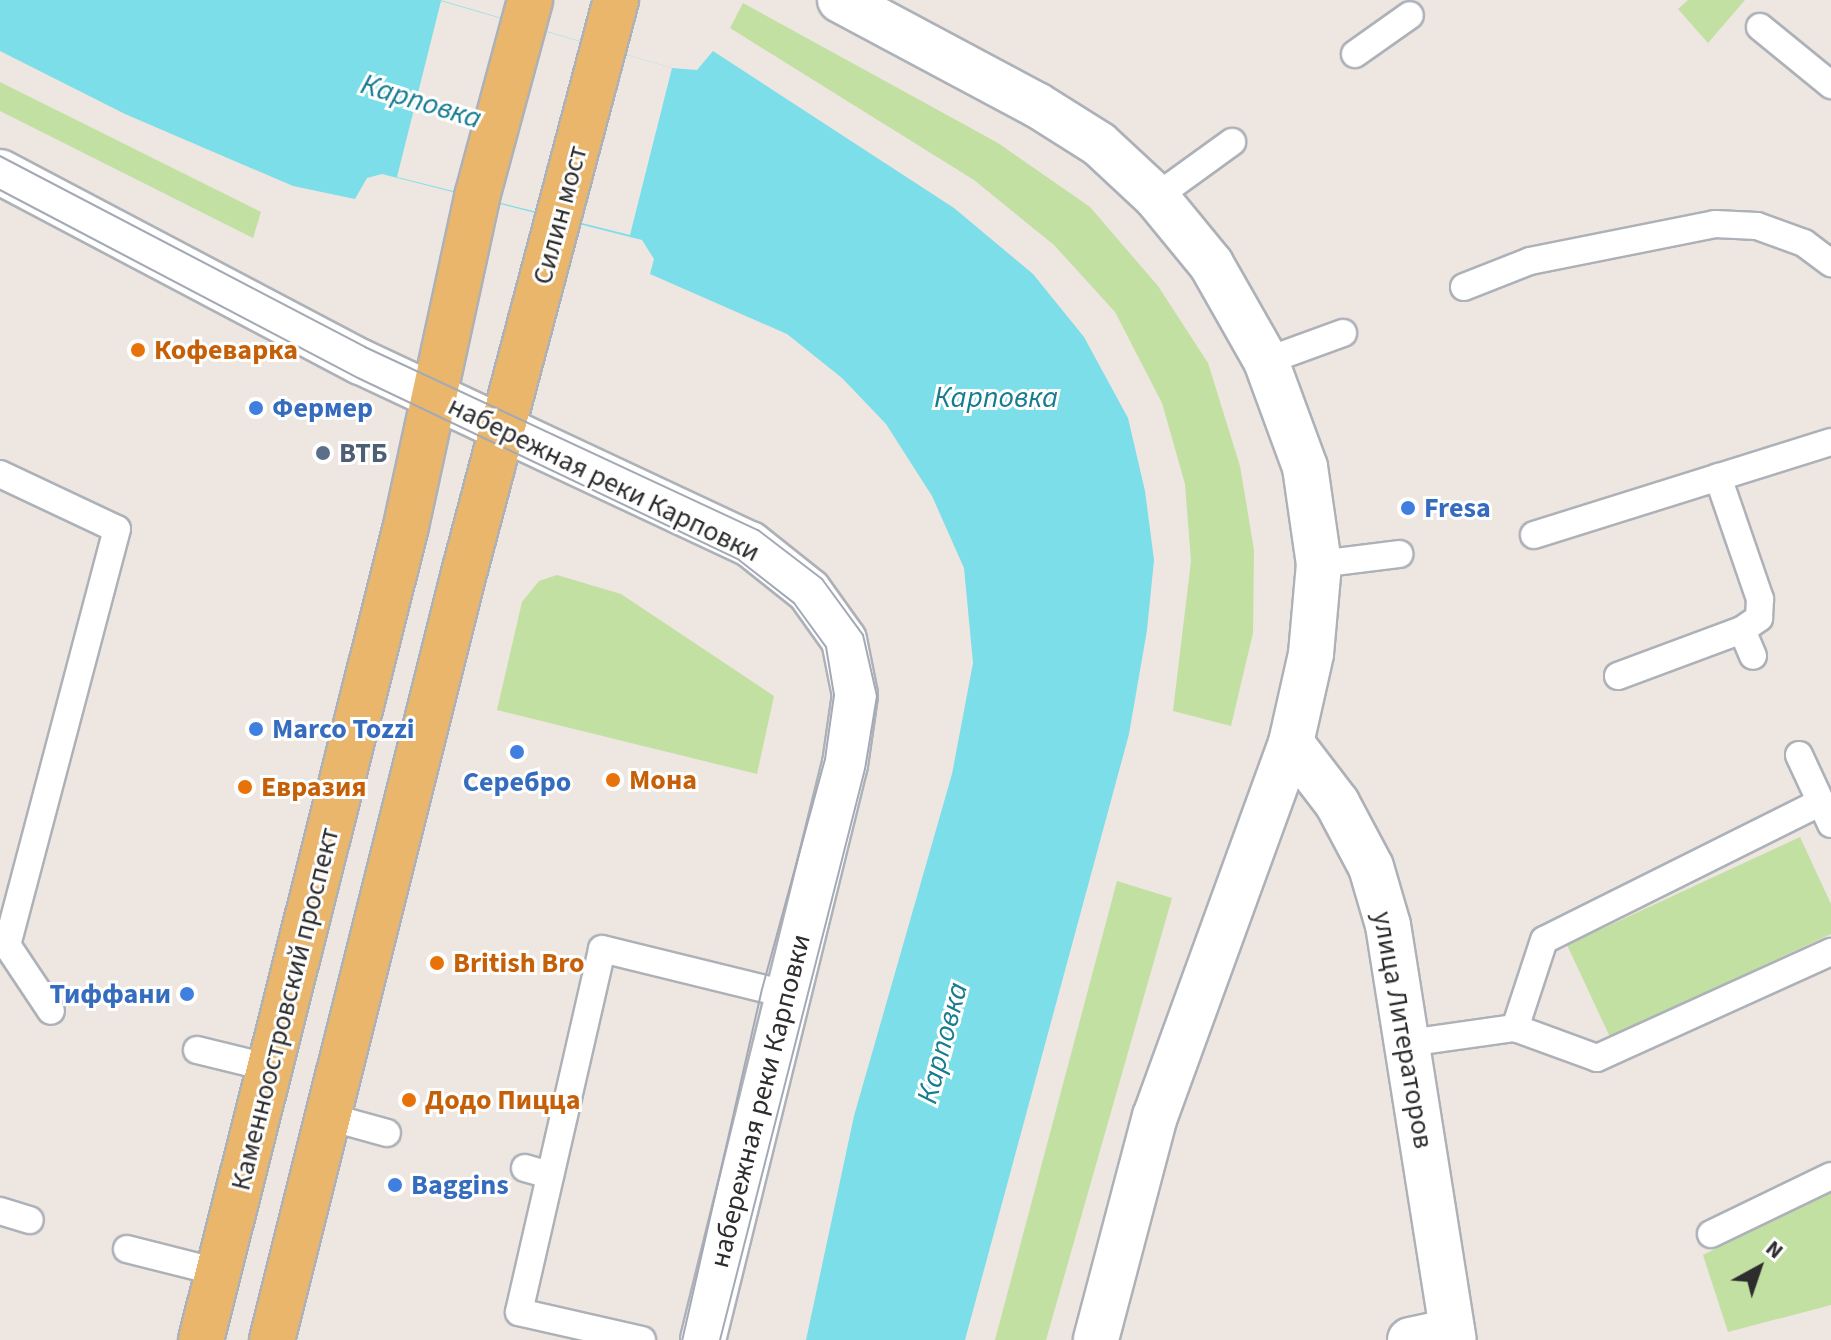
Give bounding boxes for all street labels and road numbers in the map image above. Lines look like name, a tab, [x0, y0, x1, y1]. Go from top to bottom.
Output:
street label: Силин мост	[525, 142, 595, 288]
street label: набережная реки Карповки	[443, 389, 765, 569]
street label: Каменноостровский проспект	[224, 824, 346, 1194]
street label: улица Литераторов	[1366, 909, 1440, 1151]
street label: набережная реки Карповки	[702, 931, 818, 1271]

